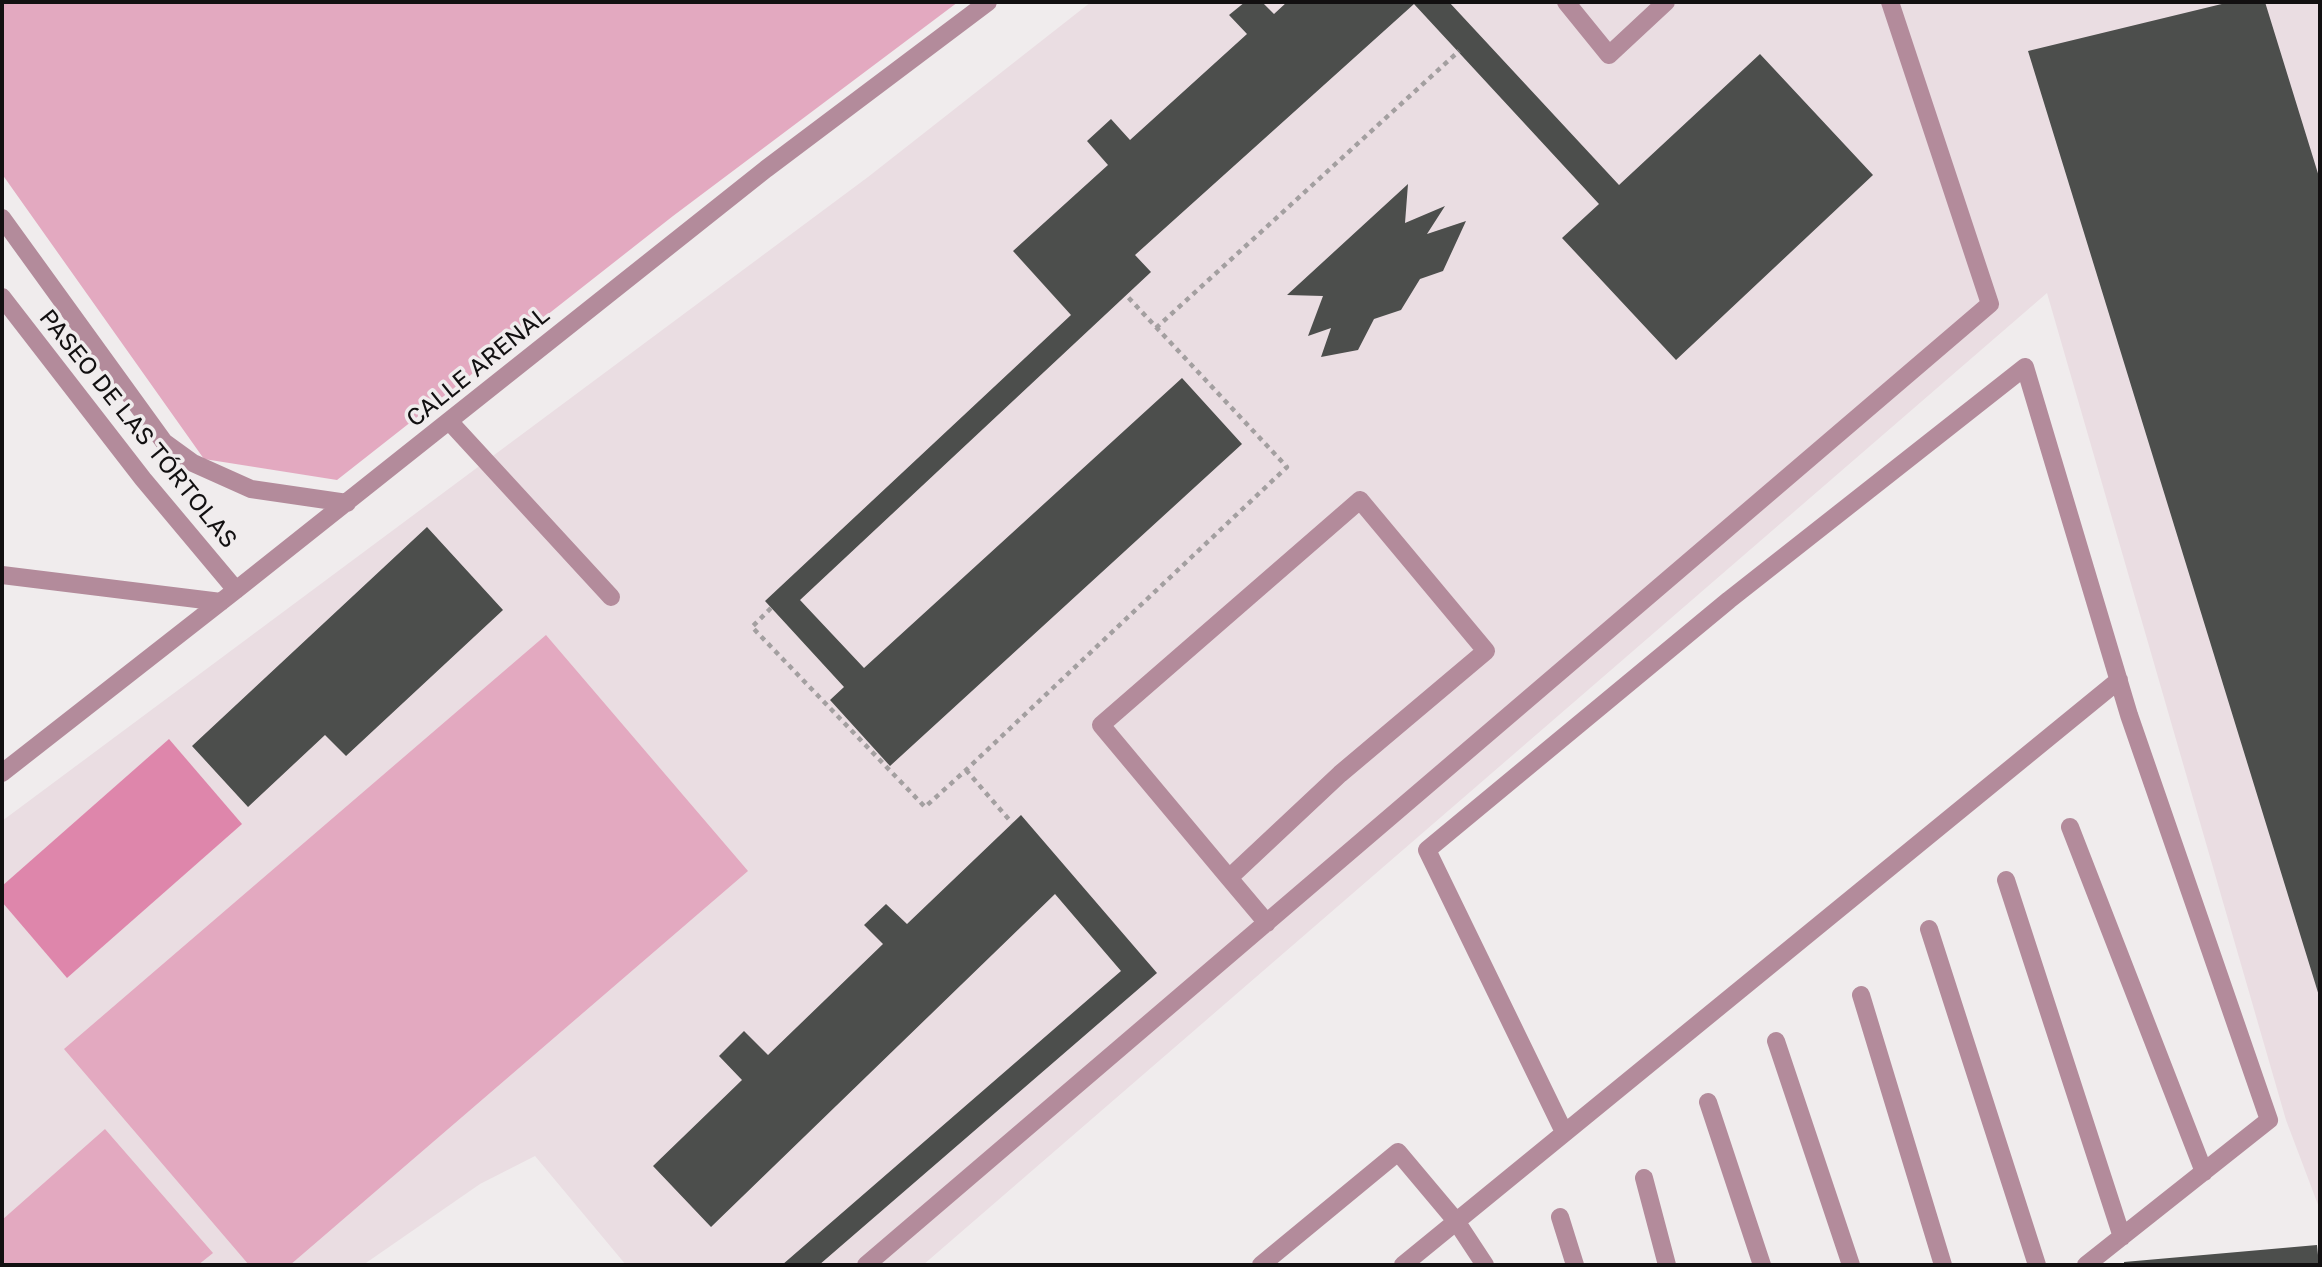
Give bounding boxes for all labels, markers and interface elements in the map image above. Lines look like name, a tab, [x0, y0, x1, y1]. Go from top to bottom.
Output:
street label: CALLE ARENAL	[401, 301, 555, 433]
street label: PASEO DE LAS TÓRTOLAS	[33, 304, 243, 554]

